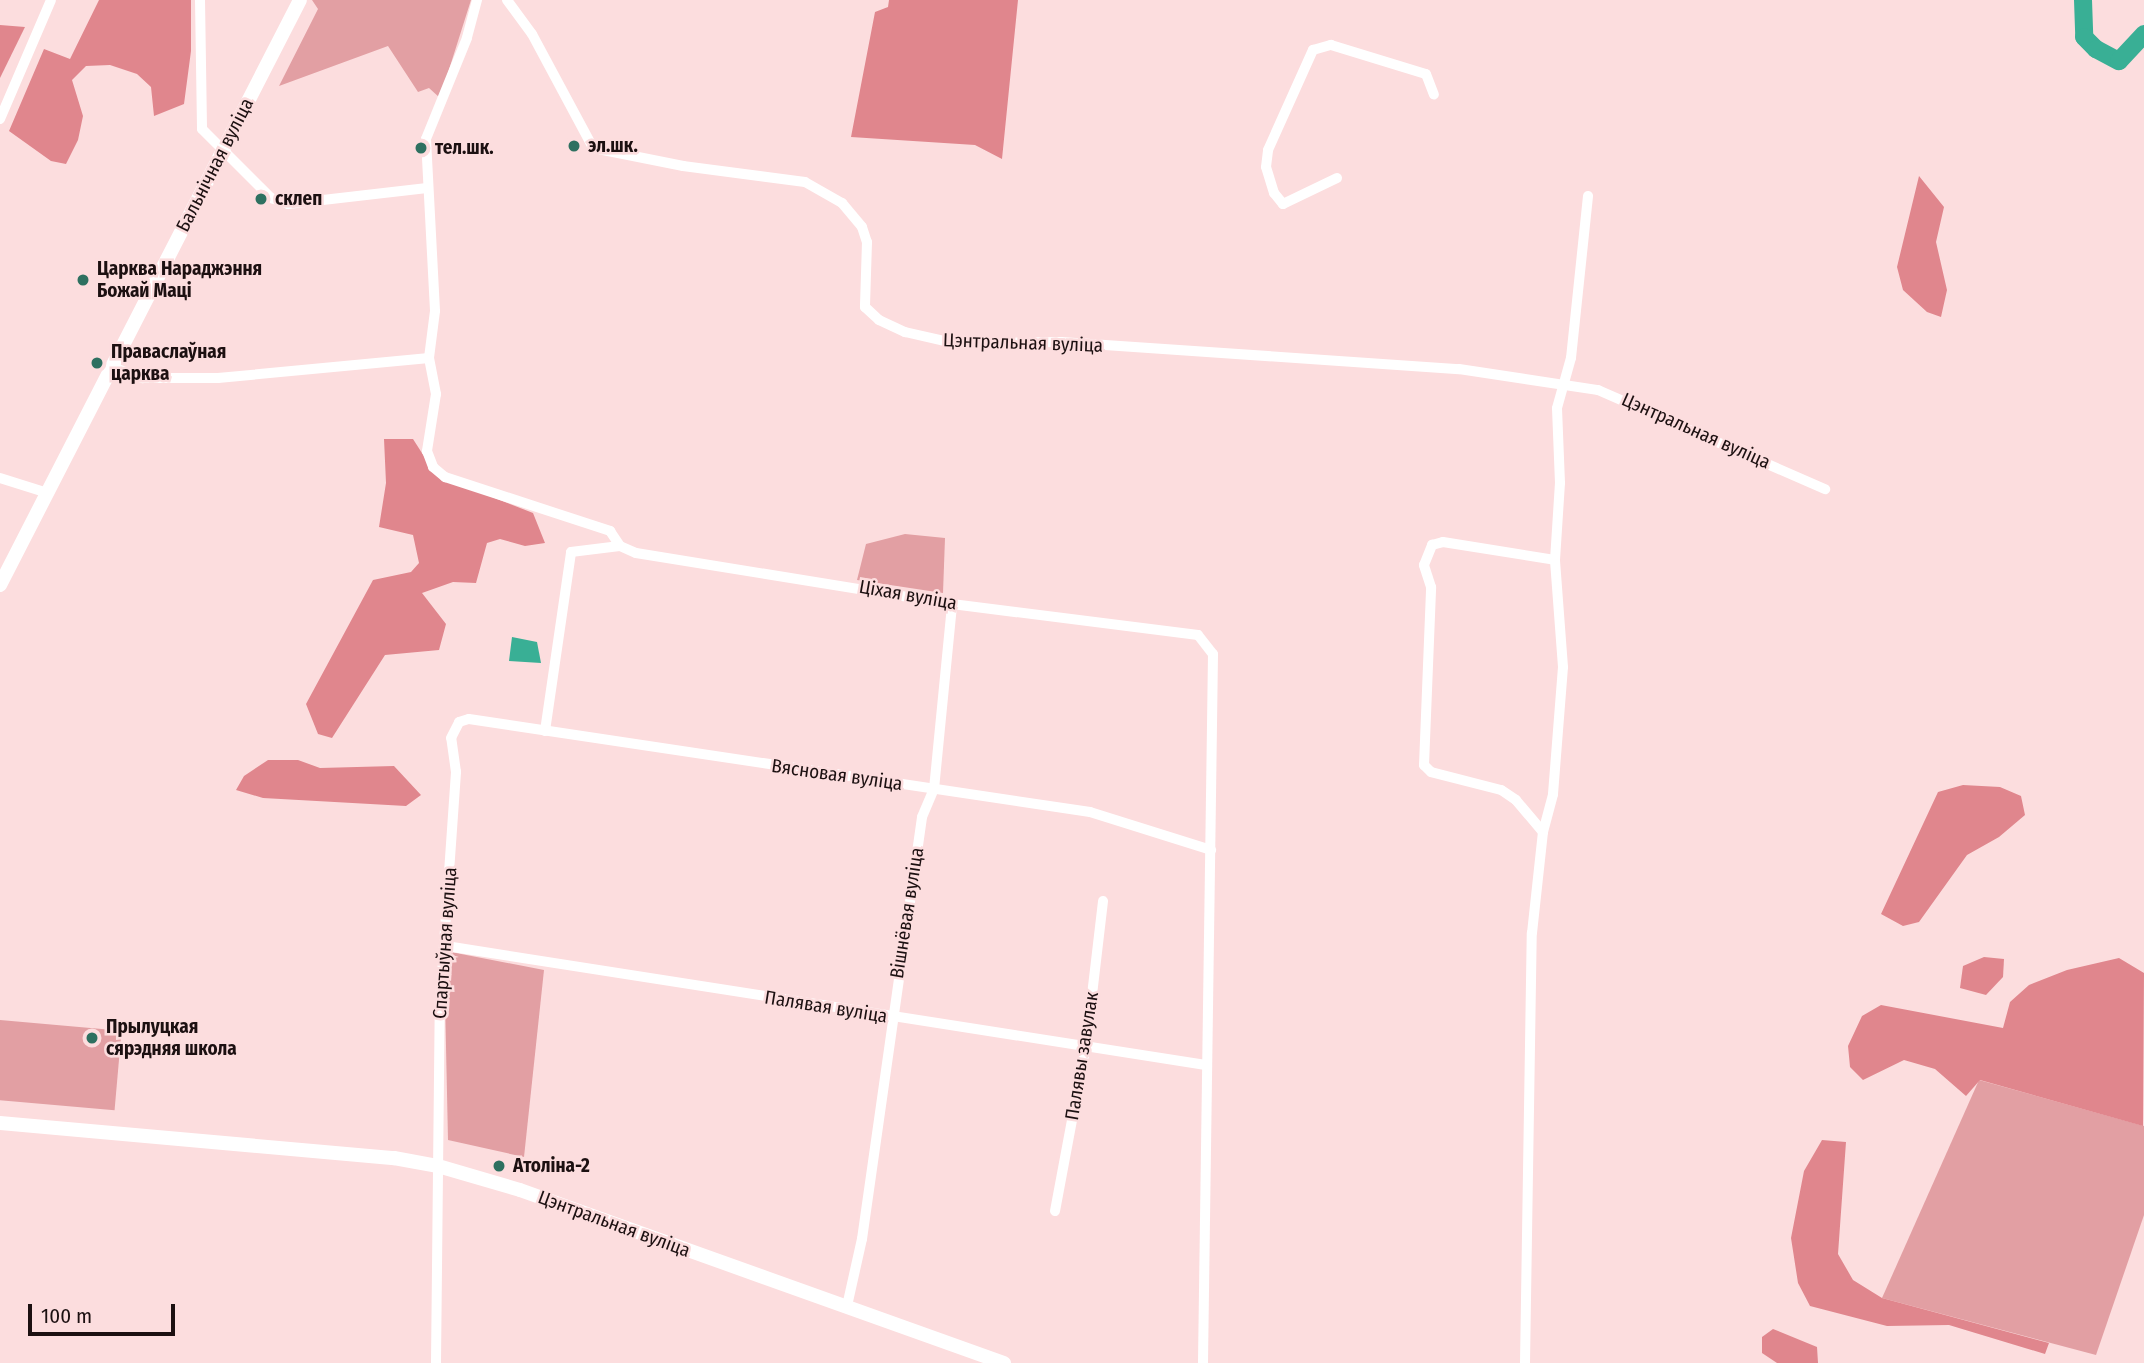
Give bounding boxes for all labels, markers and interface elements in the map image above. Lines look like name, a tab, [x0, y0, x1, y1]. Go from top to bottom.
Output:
street label: Бальнічная вуліца	[171, 94, 259, 236]
place label: эл.шк.	[588, 135, 638, 157]
place label: тел.шк.	[435, 137, 494, 159]
marker: эл.шк.	[566, 138, 582, 154]
marker: тел.шк.	[413, 140, 429, 156]
place label: склеп	[275, 188, 322, 210]
marker: склеп	[253, 191, 269, 207]
place label: Царква Нараджэння Божай Маці	[97, 258, 262, 302]
marker: Царква Нараджэння Божай Маці	[75, 272, 91, 288]
street label: Цэнтральная вуліца	[943, 329, 1103, 357]
place label: Праваслаўная царква	[111, 341, 226, 385]
marker: Праваслаўная царква	[89, 355, 105, 371]
street label: Цэнтральная вуліца	[1618, 388, 1774, 474]
street label: Ціхая вуліца	[857, 575, 959, 615]
street label: Вясновая вуліца	[770, 755, 904, 795]
street label: Вішнёвая вуліца	[885, 846, 929, 980]
street label: Спартыўная вуліца	[428, 866, 462, 1020]
street label: Палявая вуліца	[763, 986, 889, 1028]
street label: Палявы завулак	[1061, 990, 1103, 1122]
place label: Прылуцкая сярэдняя школа	[106, 1016, 237, 1060]
marker: Прылуцкая сярэдняя школа	[84, 1030, 100, 1046]
place label: Атоліна-2	[513, 1155, 590, 1177]
marker: Атоліна-2	[491, 1158, 507, 1174]
street label: Цэнтральная вуліца	[535, 1186, 693, 1262]
scale bar	[32, 1290, 178, 1334]
text: 100 m	[41, 1303, 92, 1329]

